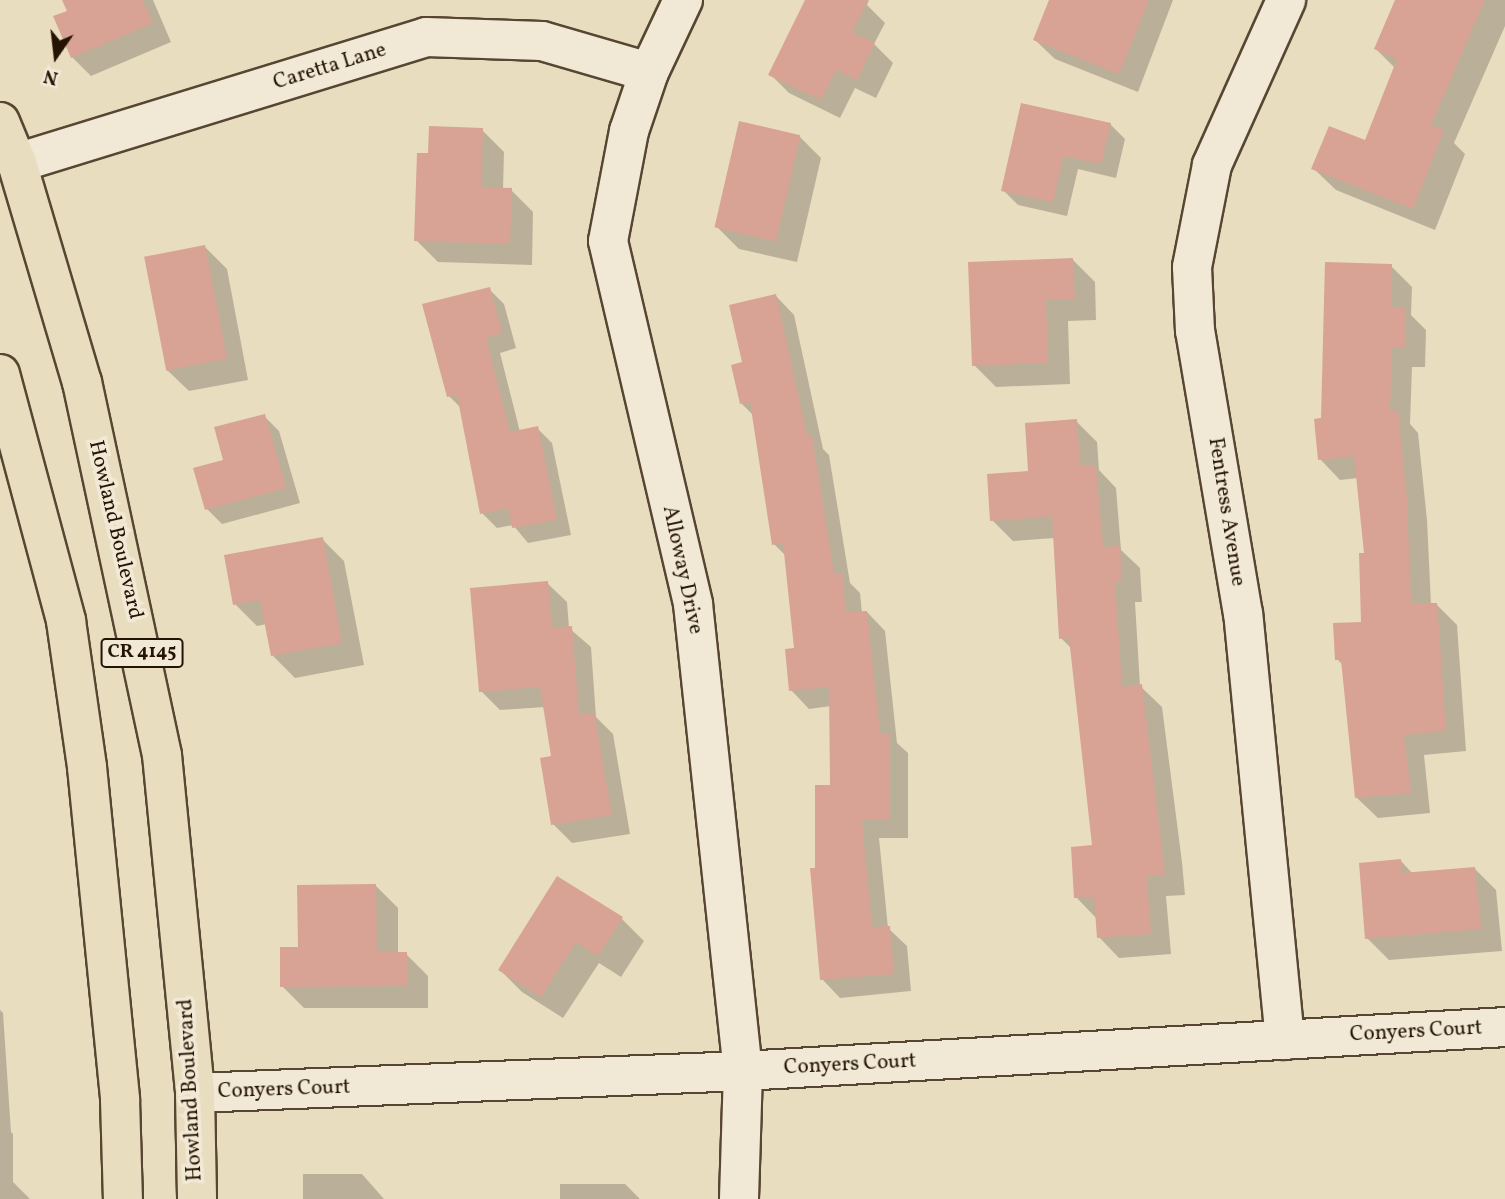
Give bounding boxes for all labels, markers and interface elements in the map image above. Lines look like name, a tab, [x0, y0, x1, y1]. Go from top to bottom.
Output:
north arrow	[21, 21, 91, 91]
street label: Caretta Lane	[270, 38, 390, 96]
text: N	[41, 62, 61, 91]
street label: Fentress Avenue	[1202, 436, 1250, 588]
street label: Howland Boulevard	[82, 438, 148, 622]
street label: Alloway Drive	[656, 503, 708, 637]
road number: CR 4145	[100, 638, 184, 668]
street label: Howland Boulevard	[174, 998, 208, 1182]
street label: Conyers Court	[1349, 1016, 1483, 1048]
street label: Conyers Court	[783, 1049, 917, 1081]
street label: Conyers Court	[217, 1075, 351, 1105]

